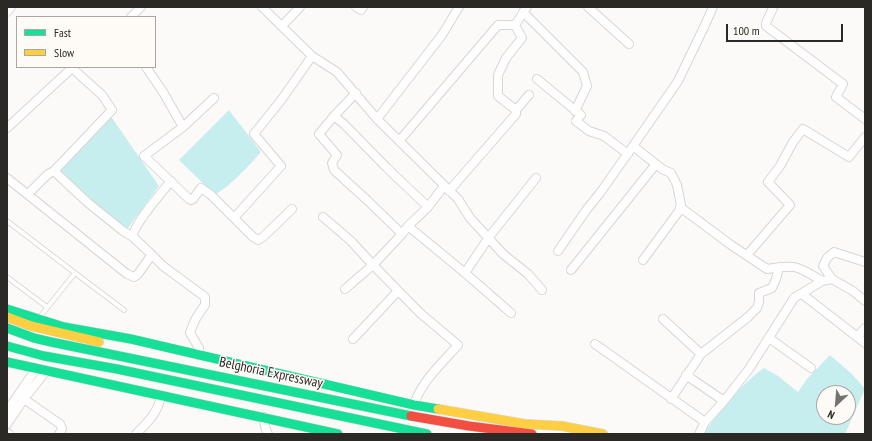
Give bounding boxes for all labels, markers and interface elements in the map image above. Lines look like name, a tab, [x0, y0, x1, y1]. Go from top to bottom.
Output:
legend	[16, 16, 156, 68]
scale bar	[728, 16, 845, 42]
text: 100 m	[733, 23, 760, 38]
text: Fast	[54, 25, 71, 40]
text: Slow	[54, 45, 74, 60]
street label: Belghoria Expressway	[218, 354, 324, 392]
north arrow	[816, 385, 856, 425]
text: N	[825, 407, 837, 422]

